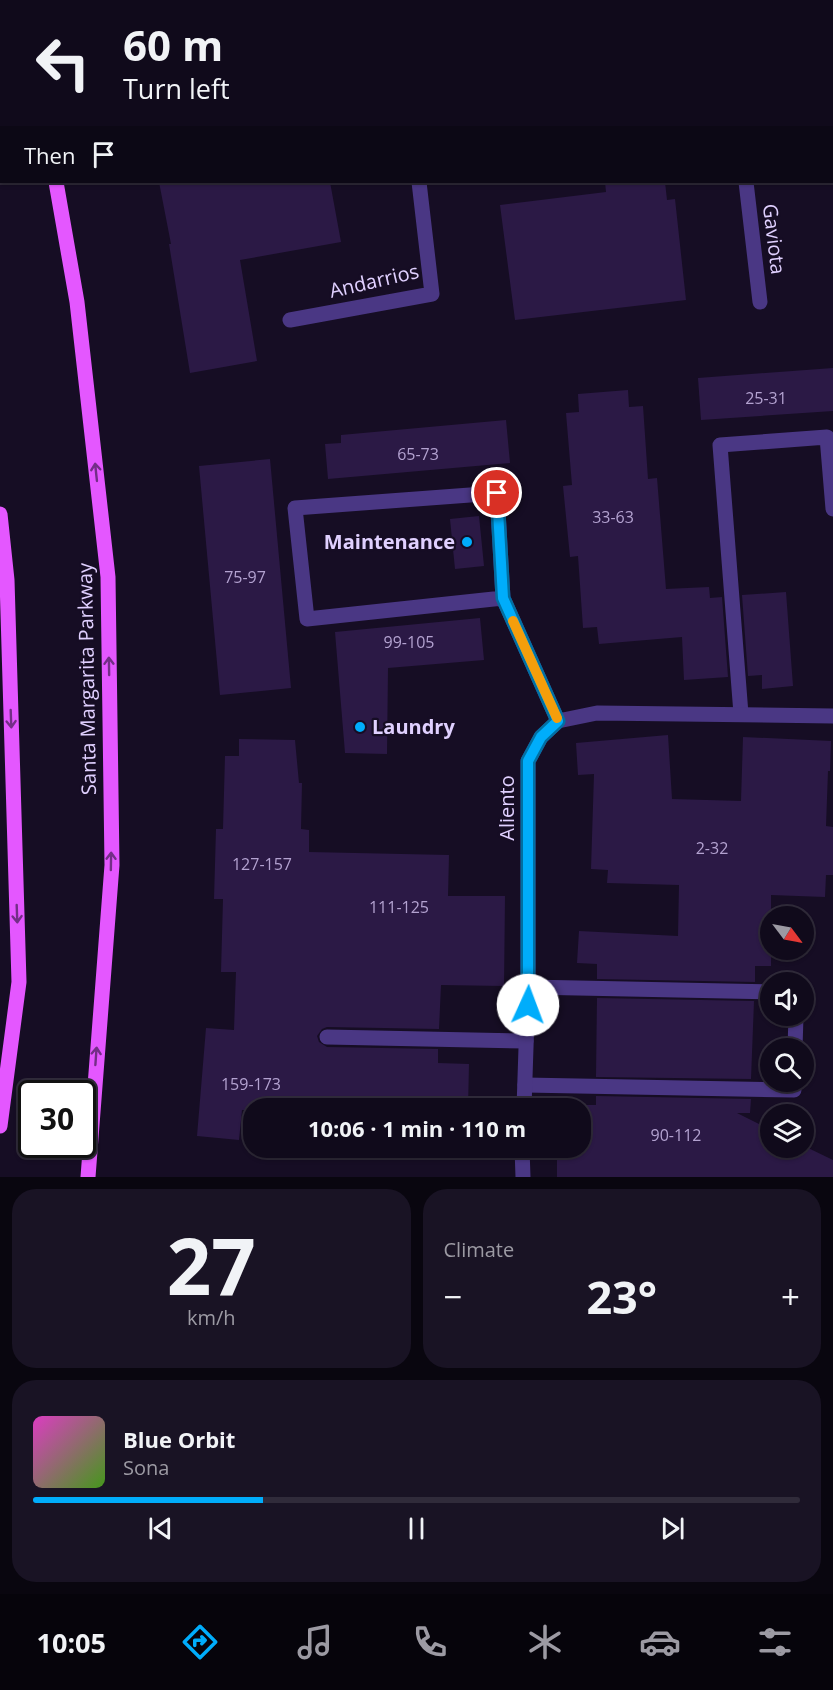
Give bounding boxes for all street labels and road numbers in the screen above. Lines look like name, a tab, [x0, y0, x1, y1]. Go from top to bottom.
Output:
street label: Gaviota	[757, 202, 792, 276]
street label: Andarrios	[326, 257, 421, 304]
street label: Santa Margarita Parkway	[71, 562, 102, 795]
street label: Aliento	[493, 775, 520, 841]

